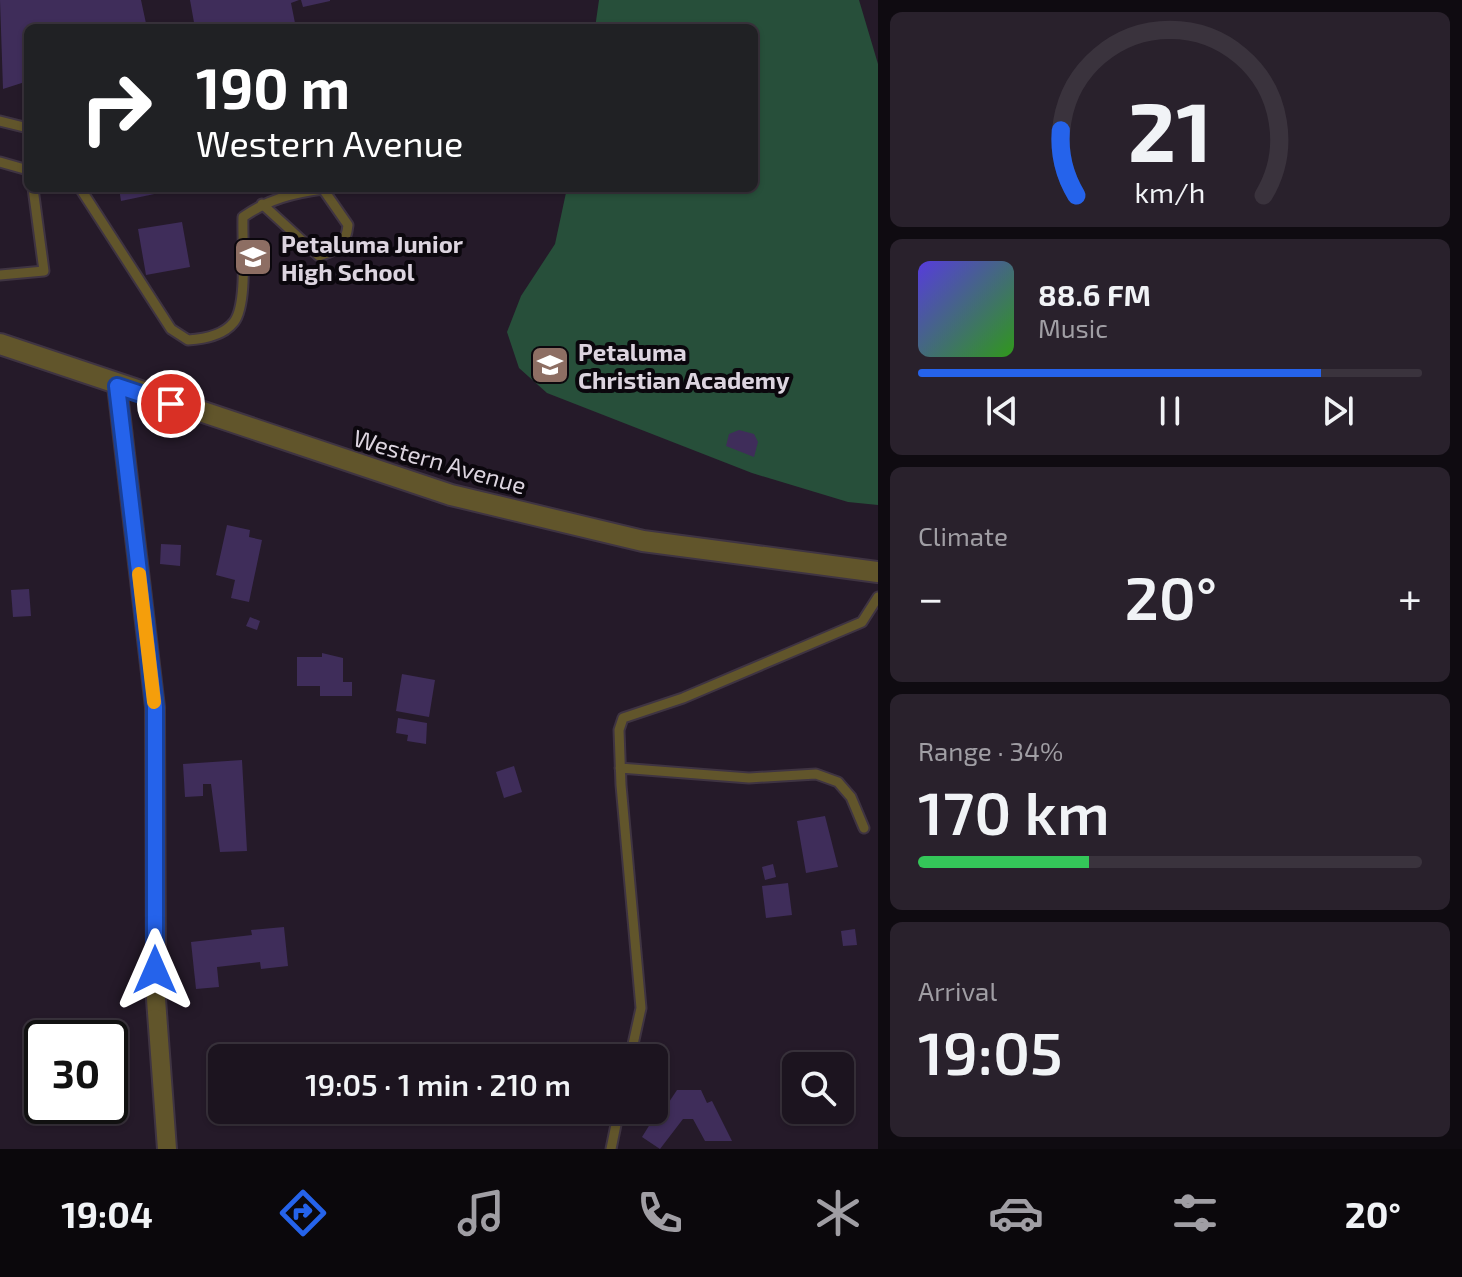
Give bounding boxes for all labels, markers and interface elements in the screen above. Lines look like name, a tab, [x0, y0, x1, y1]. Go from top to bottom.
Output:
text: 190 m	[196, 53, 350, 120]
icon: right	[64, 56, 168, 160]
text: 21	[1128, 78, 1212, 178]
text: Western Avenue	[196, 121, 463, 164]
text: km/h	[1135, 174, 1205, 209]
place label: Petaluma Junior High School	[281, 229, 464, 286]
school or university icon: Petaluma Junior High School	[232, 236, 274, 278]
text: 88.6 FM	[1038, 276, 1151, 312]
text: Music	[1038, 312, 1108, 343]
place label: Petaluma Christian Academy	[578, 337, 790, 394]
school or university icon: Petaluma Christian Academy	[529, 344, 571, 386]
pin	[137, 370, 205, 438]
icon: arrive	[149, 382, 193, 426]
icon: previous	[980, 389, 1024, 433]
icon: pause	[1148, 389, 1192, 433]
icon: next	[1316, 389, 1360, 433]
street label: Western Avenue	[350, 423, 530, 499]
text: Climate	[918, 520, 1008, 551]
text: 20°	[1124, 560, 1217, 632]
text: −	[918, 570, 944, 623]
text: +	[1398, 570, 1422, 623]
text: Range · 34%	[918, 735, 1063, 766]
text: 170 km	[918, 775, 1110, 847]
position arrow	[113, 928, 197, 1012]
text: Arrival	[918, 975, 997, 1006]
text: 19:05	[918, 1015, 1063, 1087]
speed limit sign: 30	[24, 1020, 128, 1124]
map controls	[782, 1052, 854, 1124]
button: search	[782, 1052, 854, 1124]
text: 19:05 · 1 min · 210 m	[305, 1066, 571, 1102]
icon: directions	[275, 1185, 331, 1241]
icon: music	[453, 1185, 509, 1241]
icon: phone	[632, 1185, 688, 1241]
icon: climate	[810, 1185, 866, 1241]
icon: car	[988, 1185, 1044, 1241]
icon: filters	[1167, 1185, 1223, 1241]
text: 19:04	[61, 1192, 153, 1235]
text: 20°	[1345, 1192, 1401, 1235]

